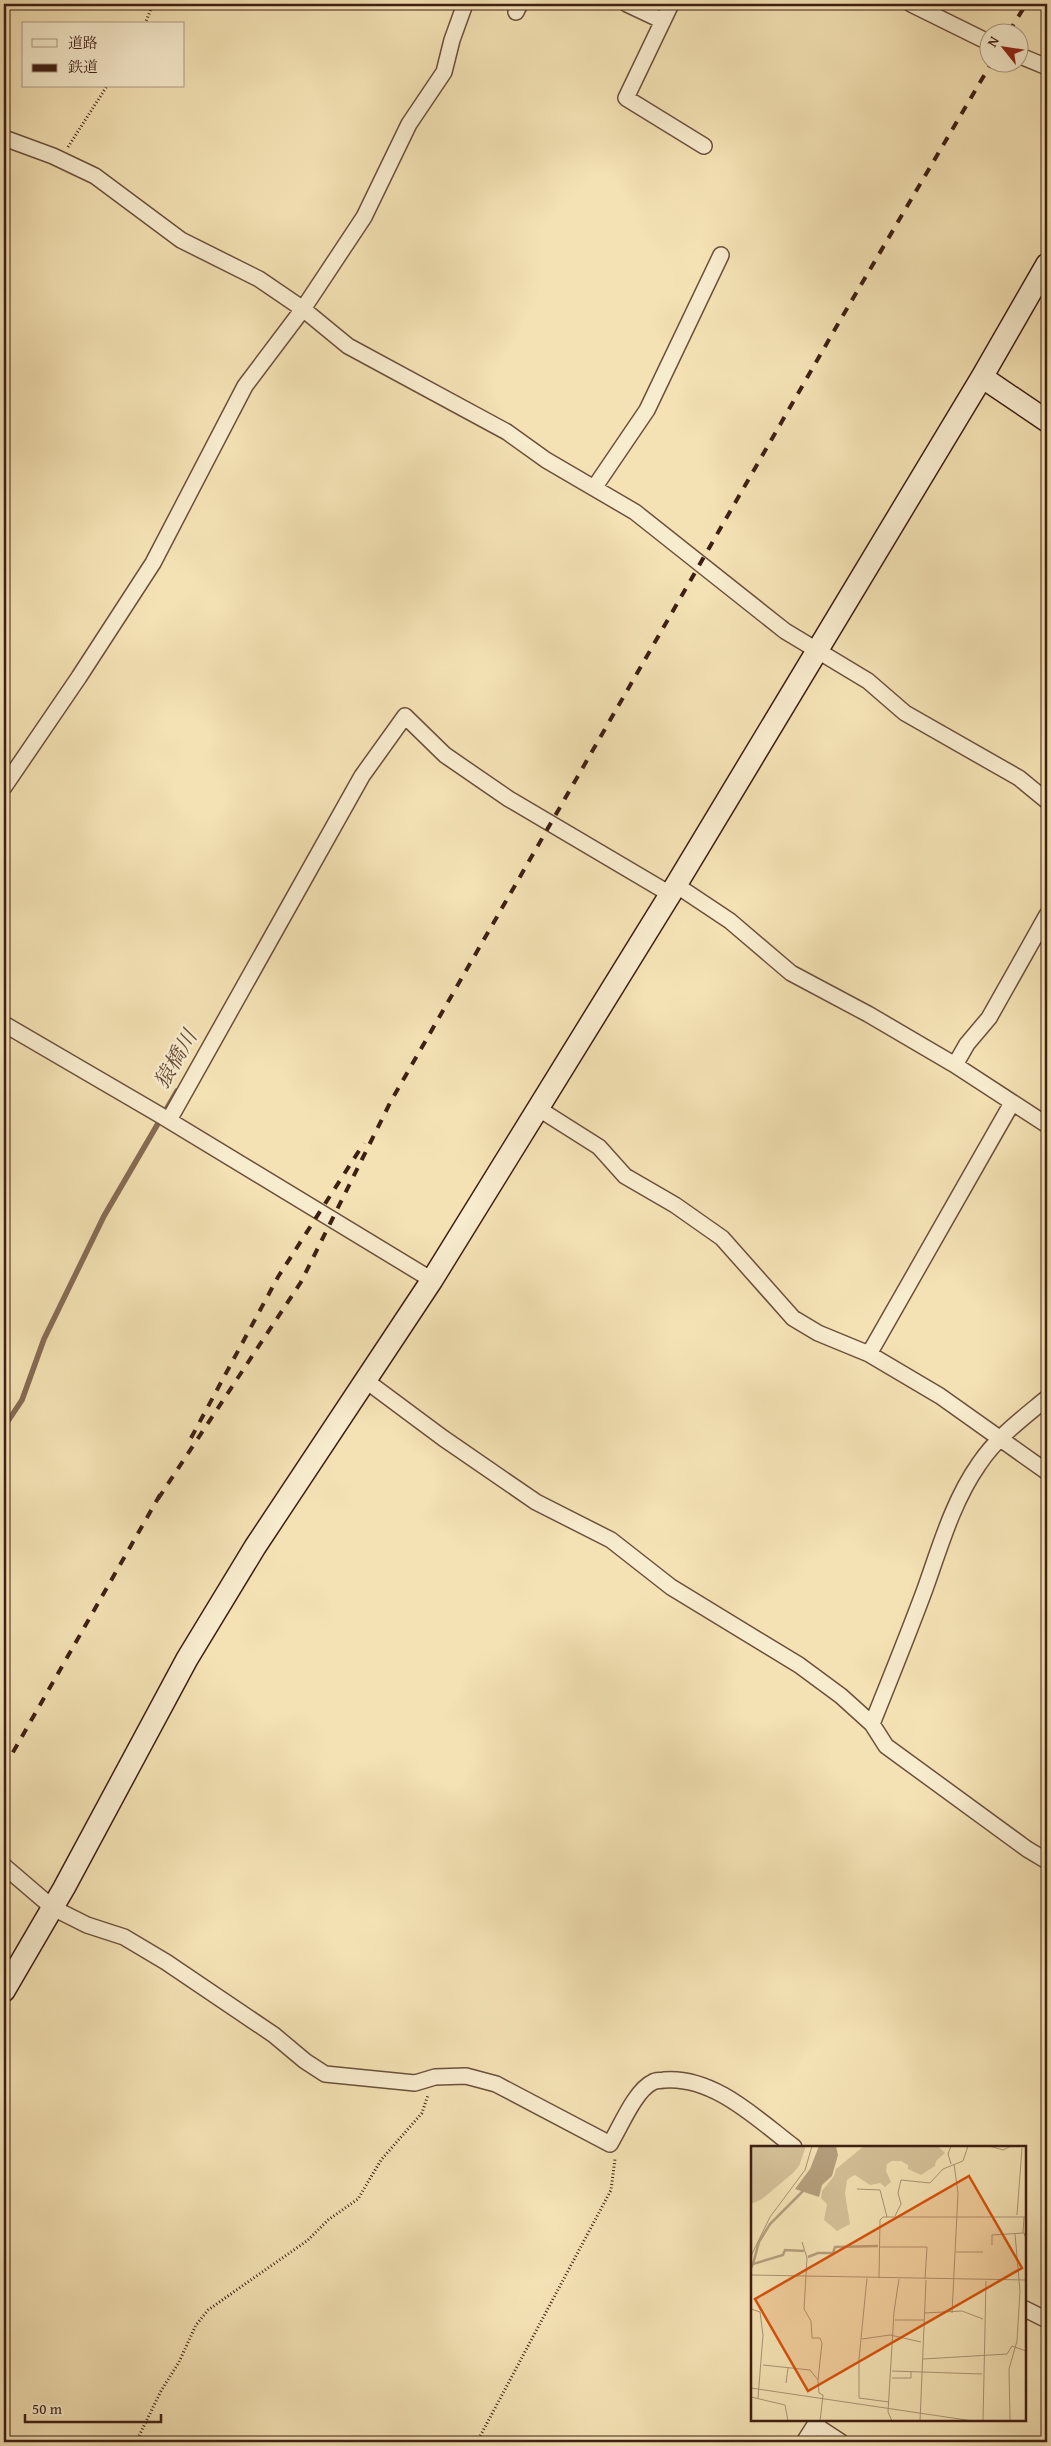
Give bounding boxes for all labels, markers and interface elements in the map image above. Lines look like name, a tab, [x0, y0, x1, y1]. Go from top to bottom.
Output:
legend	[22, 22, 185, 88]
north arrow	[978, 22, 1028, 72]
text: 道路	[68, 32, 98, 53]
text: N	[982, 32, 1004, 51]
text: 鉄道	[68, 56, 98, 77]
water label: 猿橋川	[146, 1022, 205, 1094]
inset map	[751, 2146, 1026, 2421]
scale bar	[25, 2391, 161, 2423]
text: 50 m	[32, 2398, 63, 2419]

